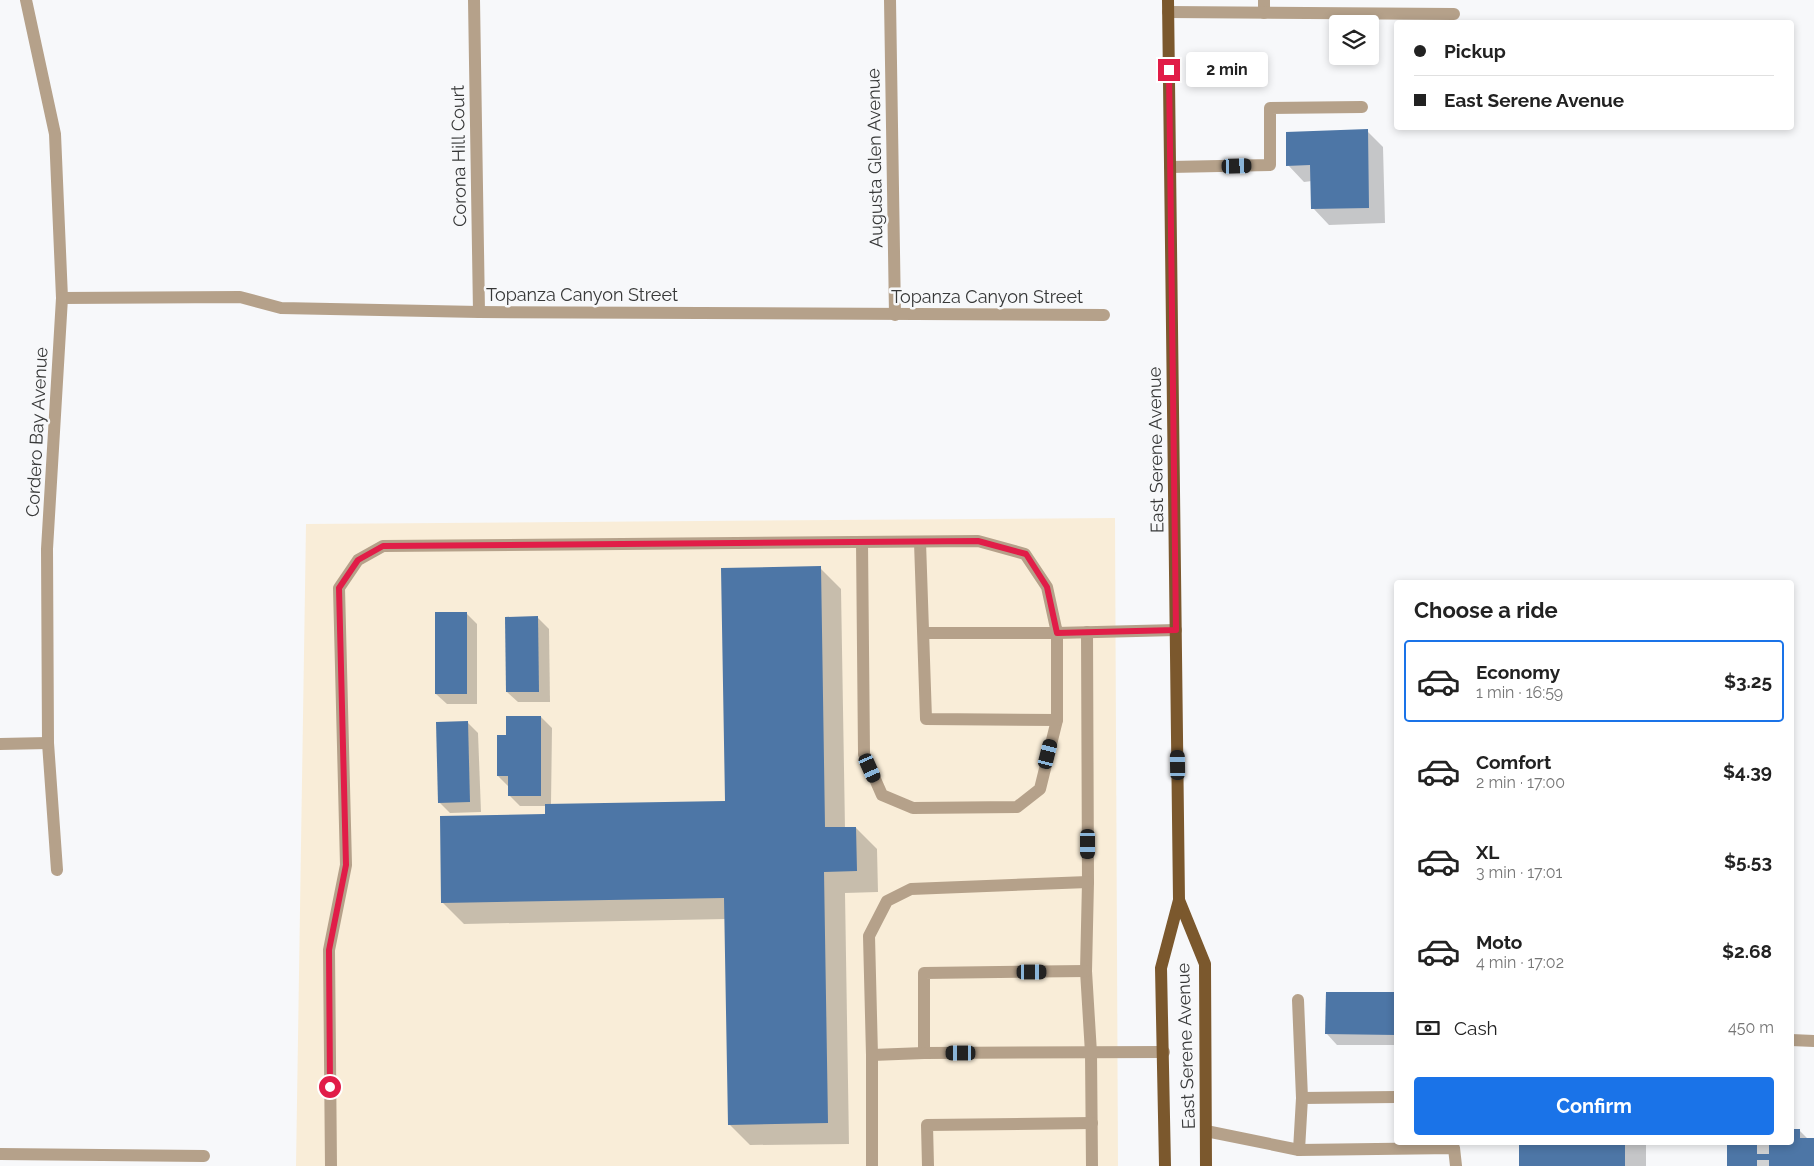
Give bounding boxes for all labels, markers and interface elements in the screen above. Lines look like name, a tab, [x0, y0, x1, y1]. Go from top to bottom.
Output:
map controls	[1329, 15, 1379, 65]
button: layers	[1329, 15, 1379, 65]
text: Pickup	[1444, 40, 1506, 62]
callout: 2 min	[1186, 52, 1269, 88]
route end	[1158, 59, 1180, 81]
text: 2 min	[1206, 60, 1248, 79]
street label: Augusta Glen Avenue	[862, 68, 887, 248]
street label: Corona Hill Court	[447, 85, 470, 227]
text: East Serene Avenue	[1444, 89, 1624, 111]
car	[1221, 158, 1252, 174]
street label: Topanza Canyon Street	[486, 284, 678, 305]
street label: Topanza Canyon Street	[891, 286, 1083, 307]
street label: Cordero Bay Avenue	[22, 346, 51, 518]
street label: East Serene Avenue	[1144, 366, 1167, 533]
text: Choose a ride	[1414, 597, 1558, 623]
icon: car	[1416, 659, 1461, 704]
text: Economy	[1476, 661, 1560, 683]
text: $3.25	[1724, 670, 1772, 692]
text: 1 min · 16:59	[1476, 683, 1563, 702]
car	[1037, 738, 1058, 770]
icon: car	[1416, 749, 1461, 794]
car	[1170, 750, 1185, 780]
car	[857, 751, 882, 785]
text: Comfort	[1476, 751, 1551, 773]
text: $4.39	[1723, 760, 1772, 782]
text: 2 min · 17:00	[1476, 773, 1565, 792]
car	[1080, 829, 1095, 859]
icon: car	[1416, 839, 1461, 884]
text: XL	[1476, 841, 1499, 863]
text: $5.53	[1724, 850, 1772, 872]
text: 3 min · 17:01	[1476, 863, 1562, 882]
icon: car	[1416, 929, 1461, 974]
text: Moto	[1476, 931, 1522, 953]
text: $2.68	[1722, 940, 1772, 962]
text: 4 min · 17:02	[1476, 953, 1564, 972]
street label: East Serene Avenue	[1172, 962, 1199, 1130]
car	[1017, 965, 1047, 980]
icon: cash	[1414, 1014, 1442, 1042]
text: Cash	[1454, 1017, 1498, 1039]
text: 450 m	[1728, 1018, 1774, 1037]
car	[946, 1046, 976, 1061]
route start	[319, 1076, 341, 1098]
button: Confirm	[1414, 1077, 1774, 1135]

